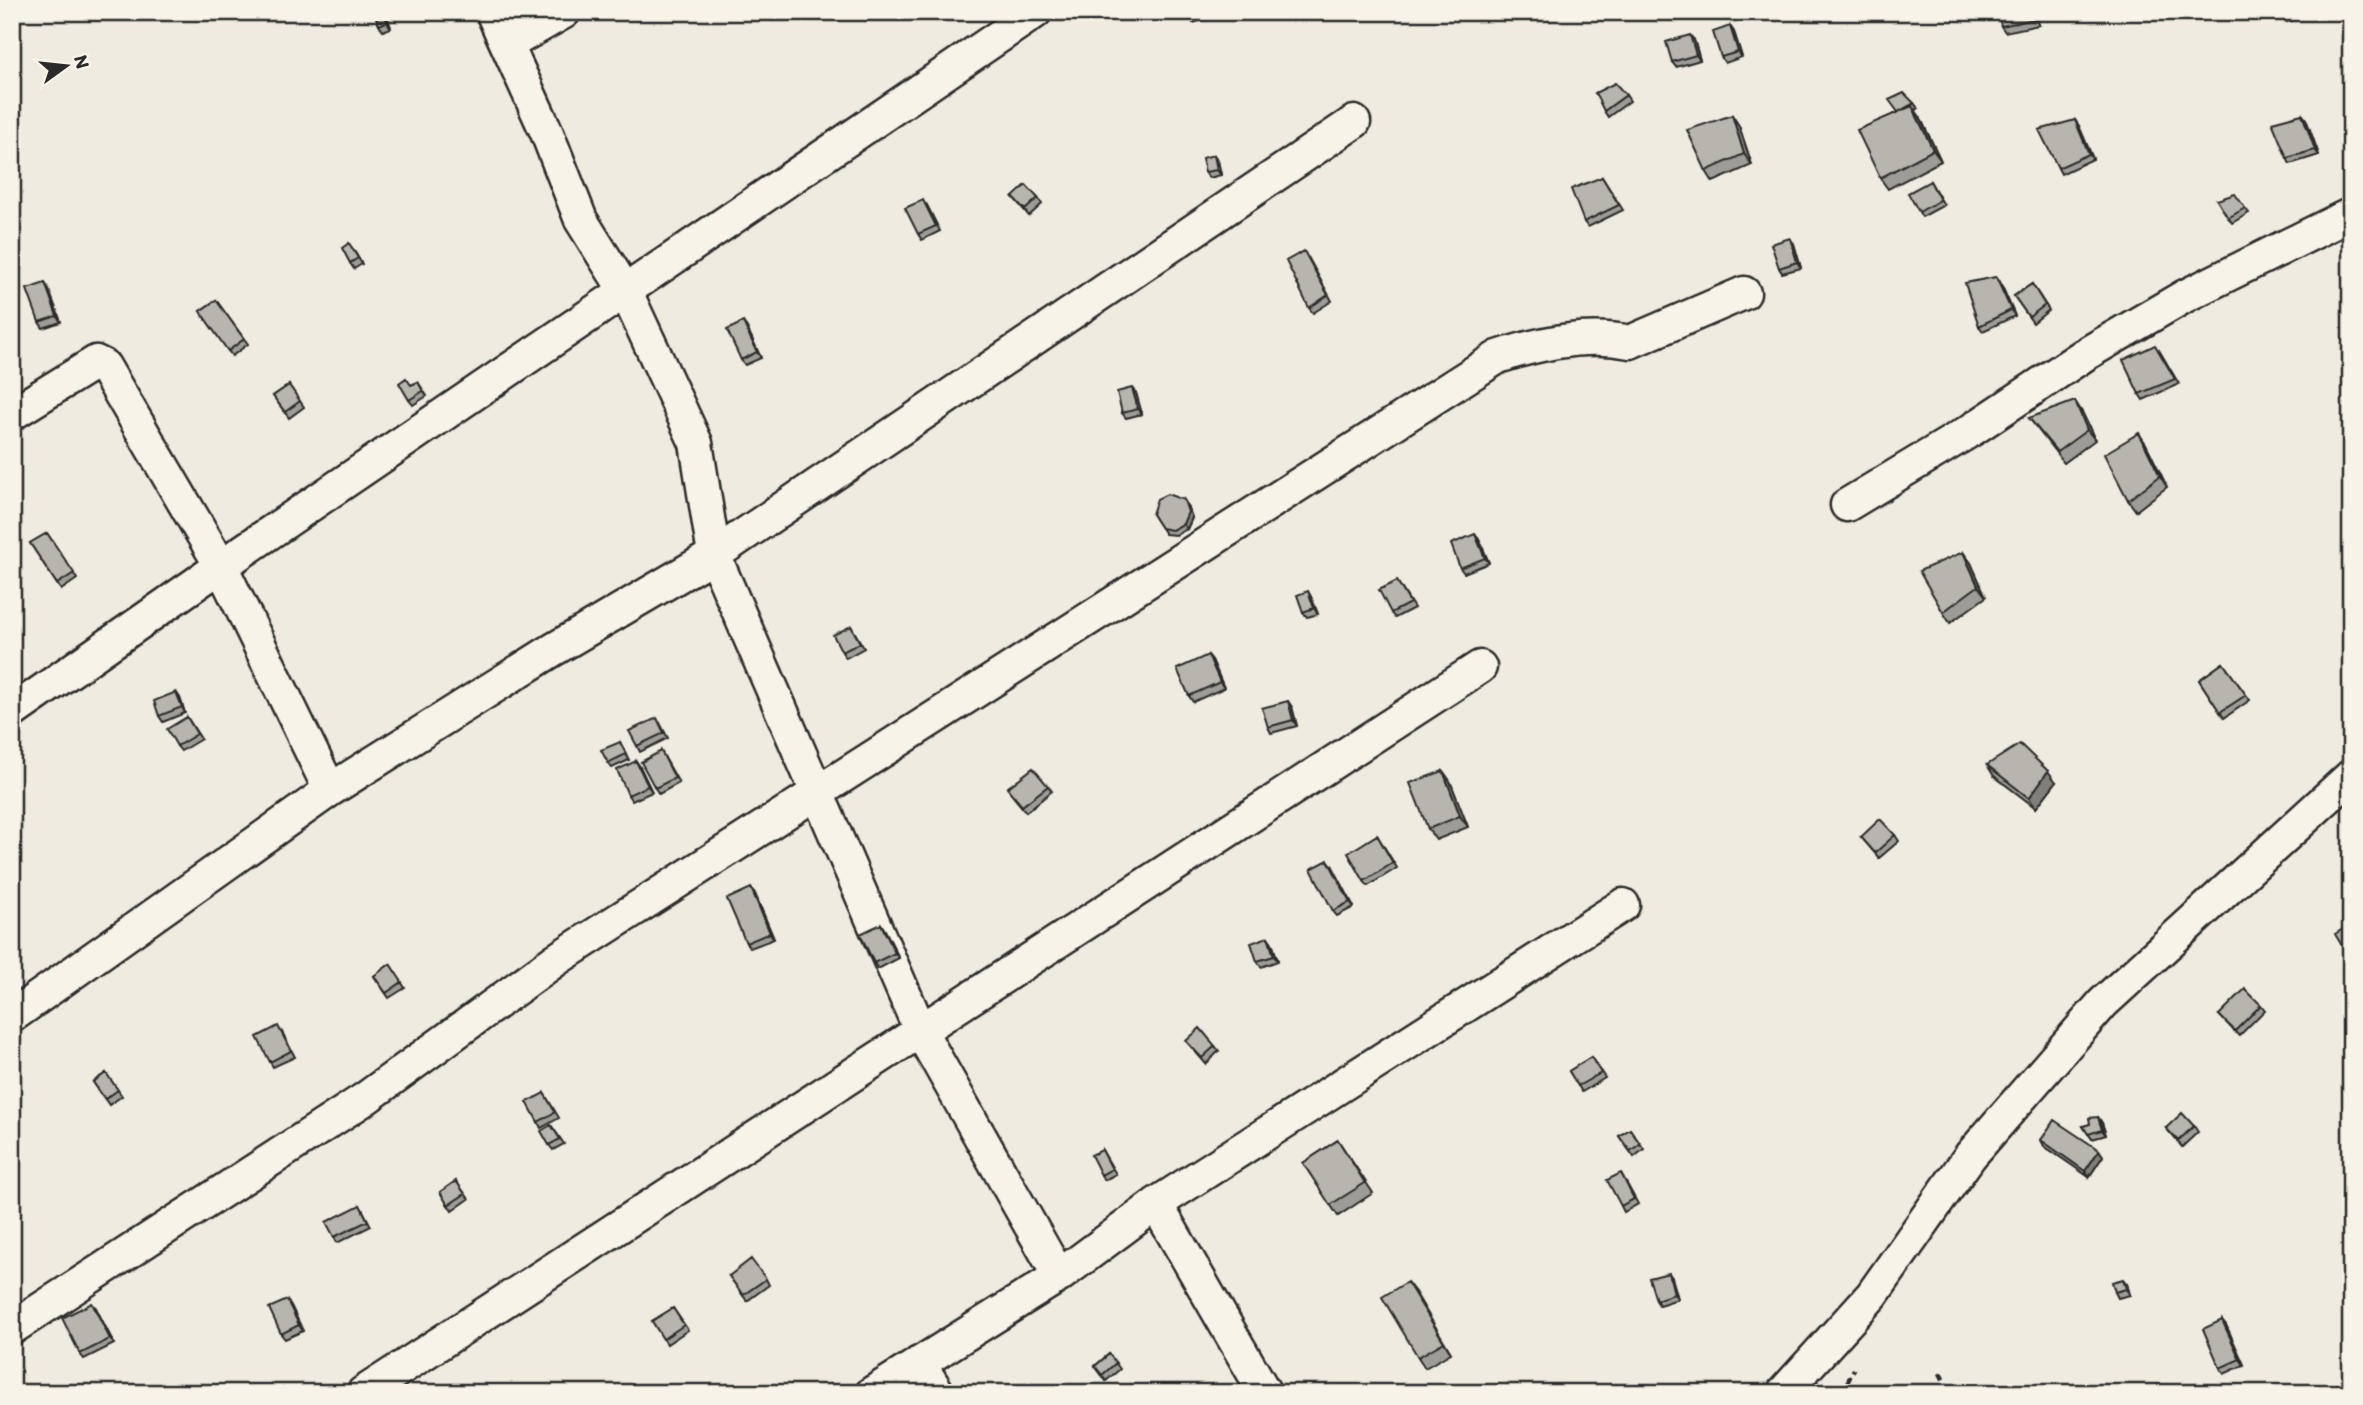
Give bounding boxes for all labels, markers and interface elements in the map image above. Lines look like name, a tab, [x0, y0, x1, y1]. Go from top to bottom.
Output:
north arrow	[32, 32, 102, 102]
text: N	[69, 53, 95, 71]

